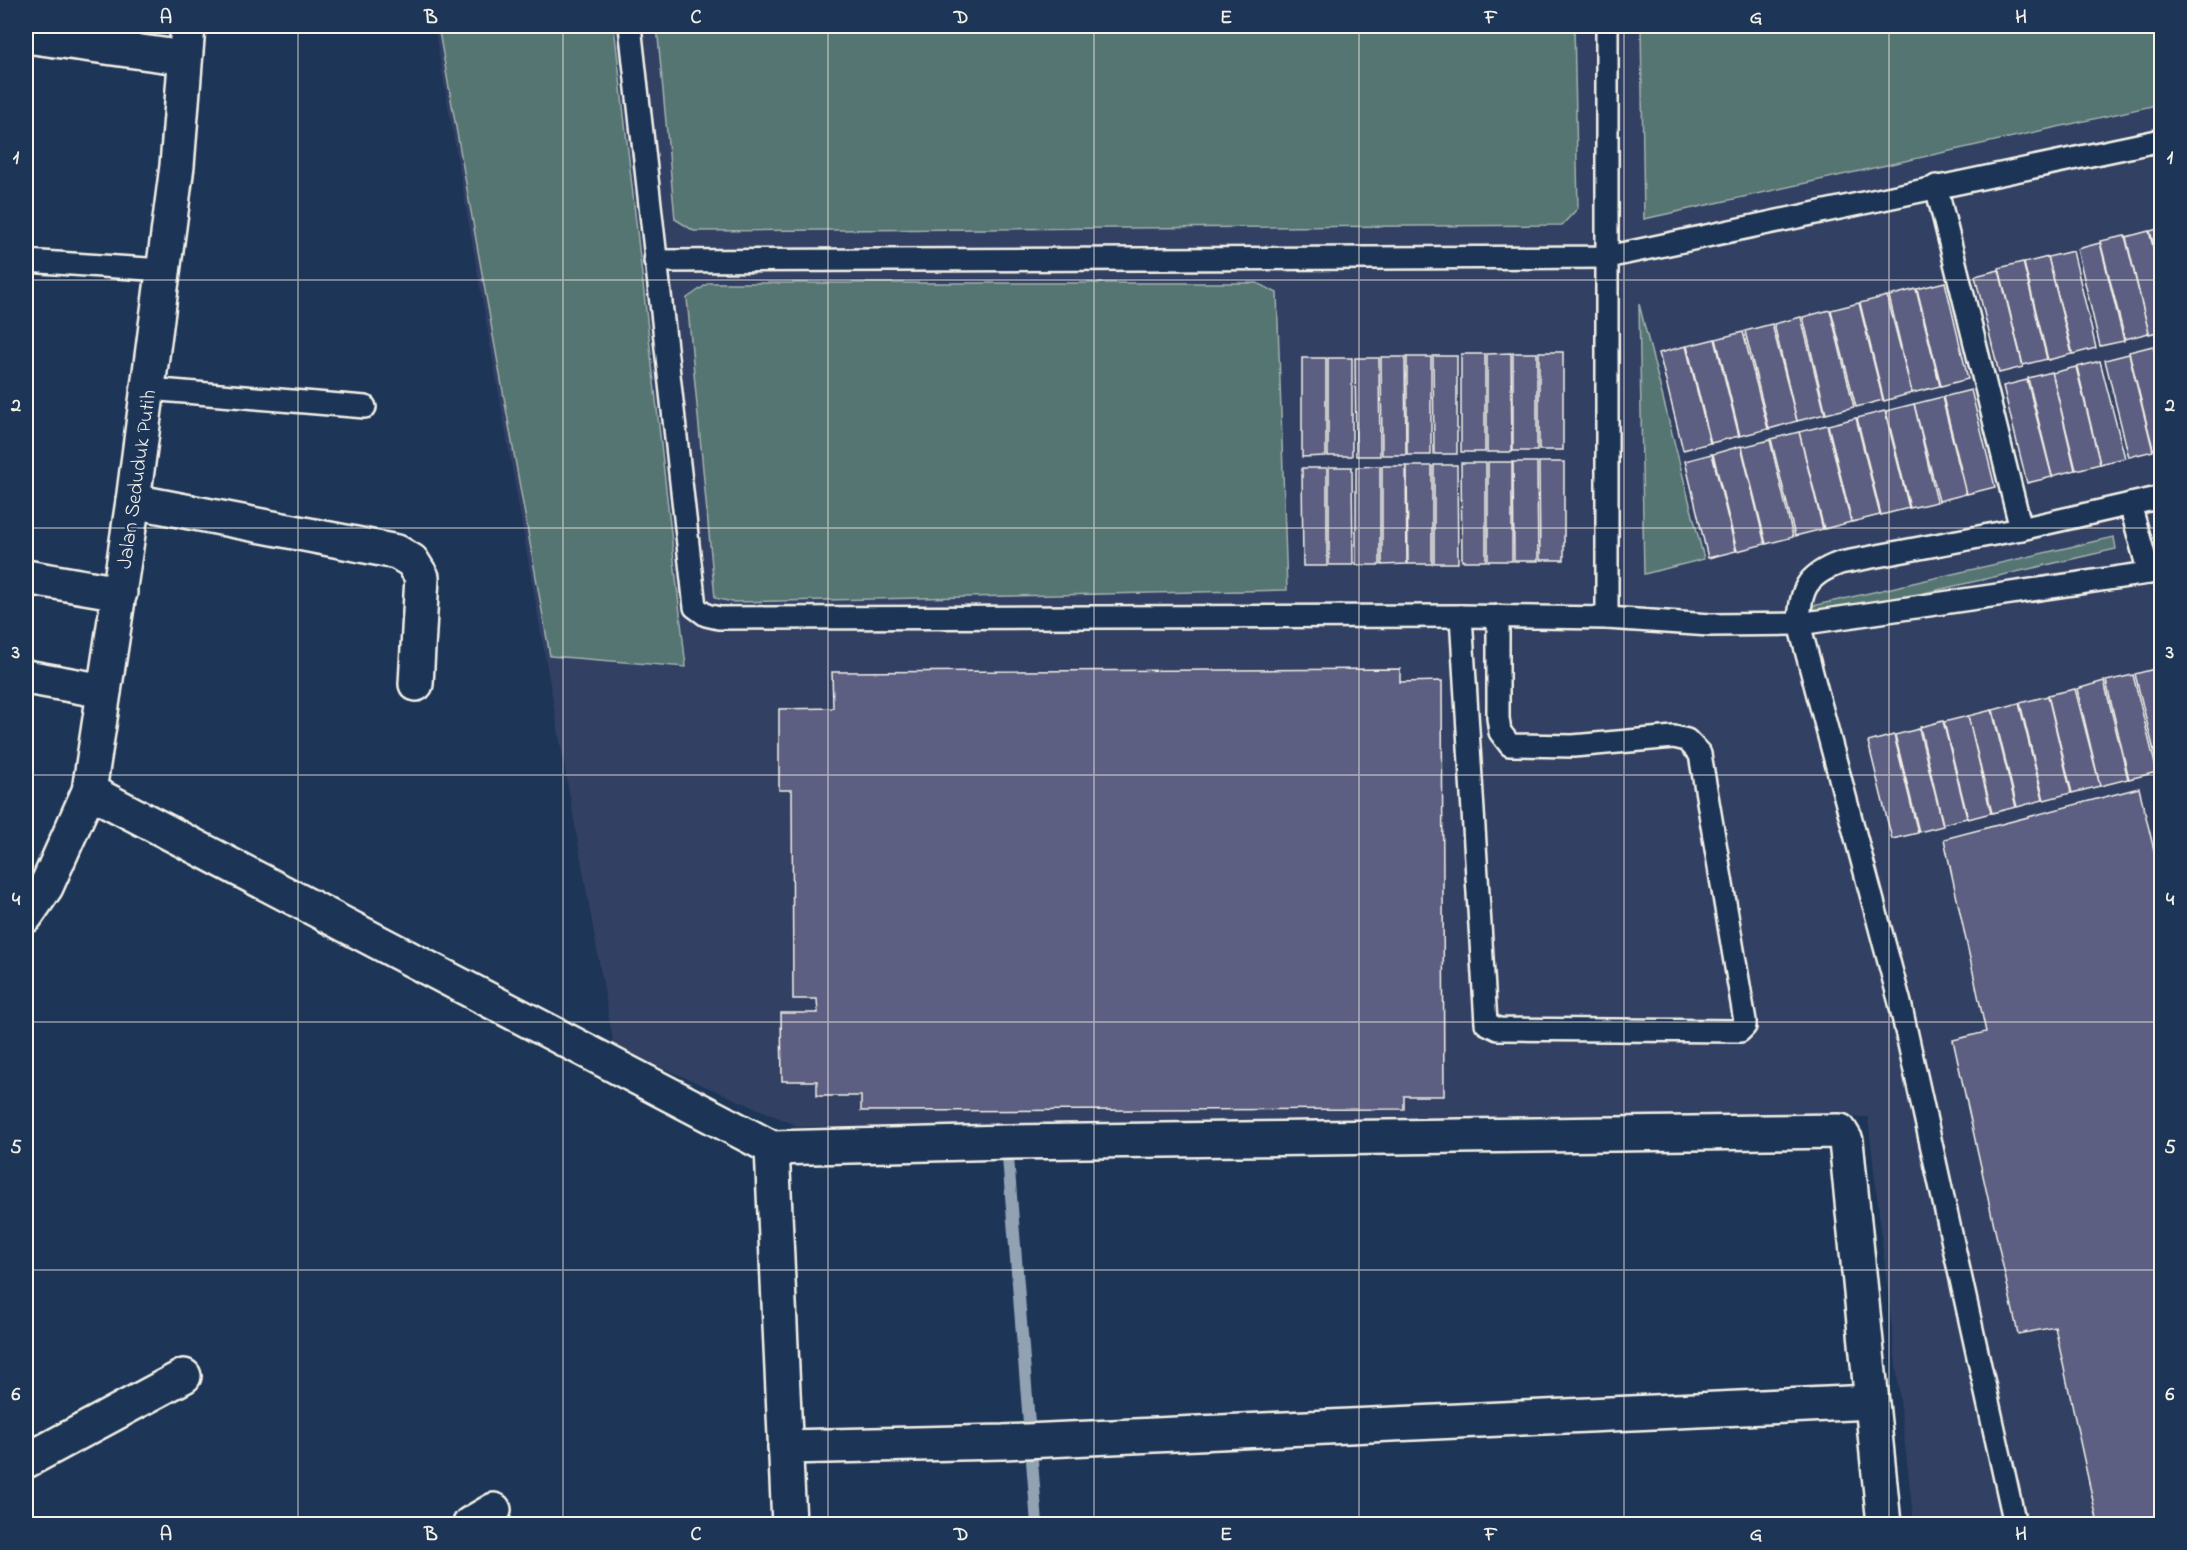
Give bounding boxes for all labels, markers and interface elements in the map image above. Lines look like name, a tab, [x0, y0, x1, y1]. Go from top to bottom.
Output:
text: A	[160, 4, 172, 33]
text: B	[423, 4, 438, 33]
text: C	[691, 4, 702, 33]
text: D	[953, 4, 968, 33]
text: E	[1220, 4, 1232, 33]
text: F	[1484, 4, 1498, 33]
text: G	[1750, 4, 1763, 33]
text: H	[2015, 4, 2027, 33]
text: 1	[13, 144, 20, 173]
text: 1	[2167, 144, 2174, 173]
street label: Jalan Seduduk Putih	[111, 388, 165, 571]
text: 2	[10, 392, 21, 421]
text: 2	[2164, 392, 2175, 421]
text: 3	[11, 639, 20, 668]
text: 3	[2165, 639, 2174, 668]
text: 4	[12, 886, 21, 915]
text: 4	[2166, 886, 2175, 915]
text: 5	[10, 1134, 22, 1163]
text: 5	[2164, 1134, 2176, 1163]
text: 6	[12, 1381, 21, 1410]
text: 6	[2166, 1381, 2175, 1410]
text: A	[160, 1521, 172, 1550]
text: B	[423, 1521, 438, 1550]
text: C	[691, 1521, 702, 1550]
text: D	[953, 1521, 968, 1550]
text: E	[1220, 1521, 1232, 1550]
text: F	[1484, 1521, 1498, 1550]
text: G	[1750, 1521, 1763, 1550]
text: H	[2015, 1521, 2027, 1550]

